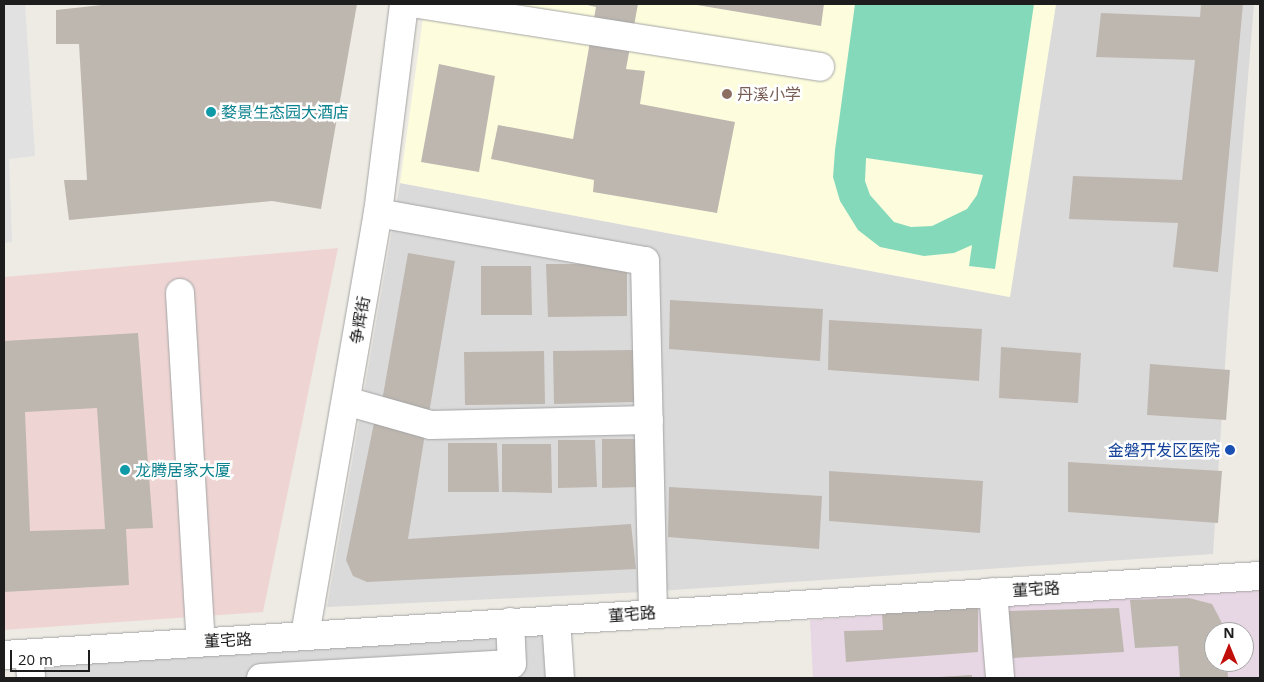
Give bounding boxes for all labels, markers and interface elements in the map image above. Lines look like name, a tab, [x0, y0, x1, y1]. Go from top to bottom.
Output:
place label: 丹溪小学	[737, 84, 801, 104]
marker: 丹溪小学	[721, 88, 733, 100]
place label: 婺景生态园大酒店	[221, 102, 349, 122]
marker: 婺景生态园大酒店	[205, 106, 217, 118]
street label: 争辉街	[346, 295, 374, 345]
place label: 金磐开发区医院	[1108, 440, 1220, 460]
marker: 金磐开发区医院	[1224, 444, 1236, 456]
place label: 龙腾居家大厦	[135, 460, 231, 480]
marker: 龙腾居家大厦	[119, 464, 131, 476]
street label: 董宅路	[1012, 578, 1060, 600]
street label: 董宅路	[607, 603, 657, 625]
north arrow	[1204, 622, 1254, 672]
text: N	[1223, 623, 1235, 642]
street label: 董宅路	[204, 629, 252, 651]
scale bar	[12, 640, 92, 672]
text: 20 m	[18, 649, 53, 669]

